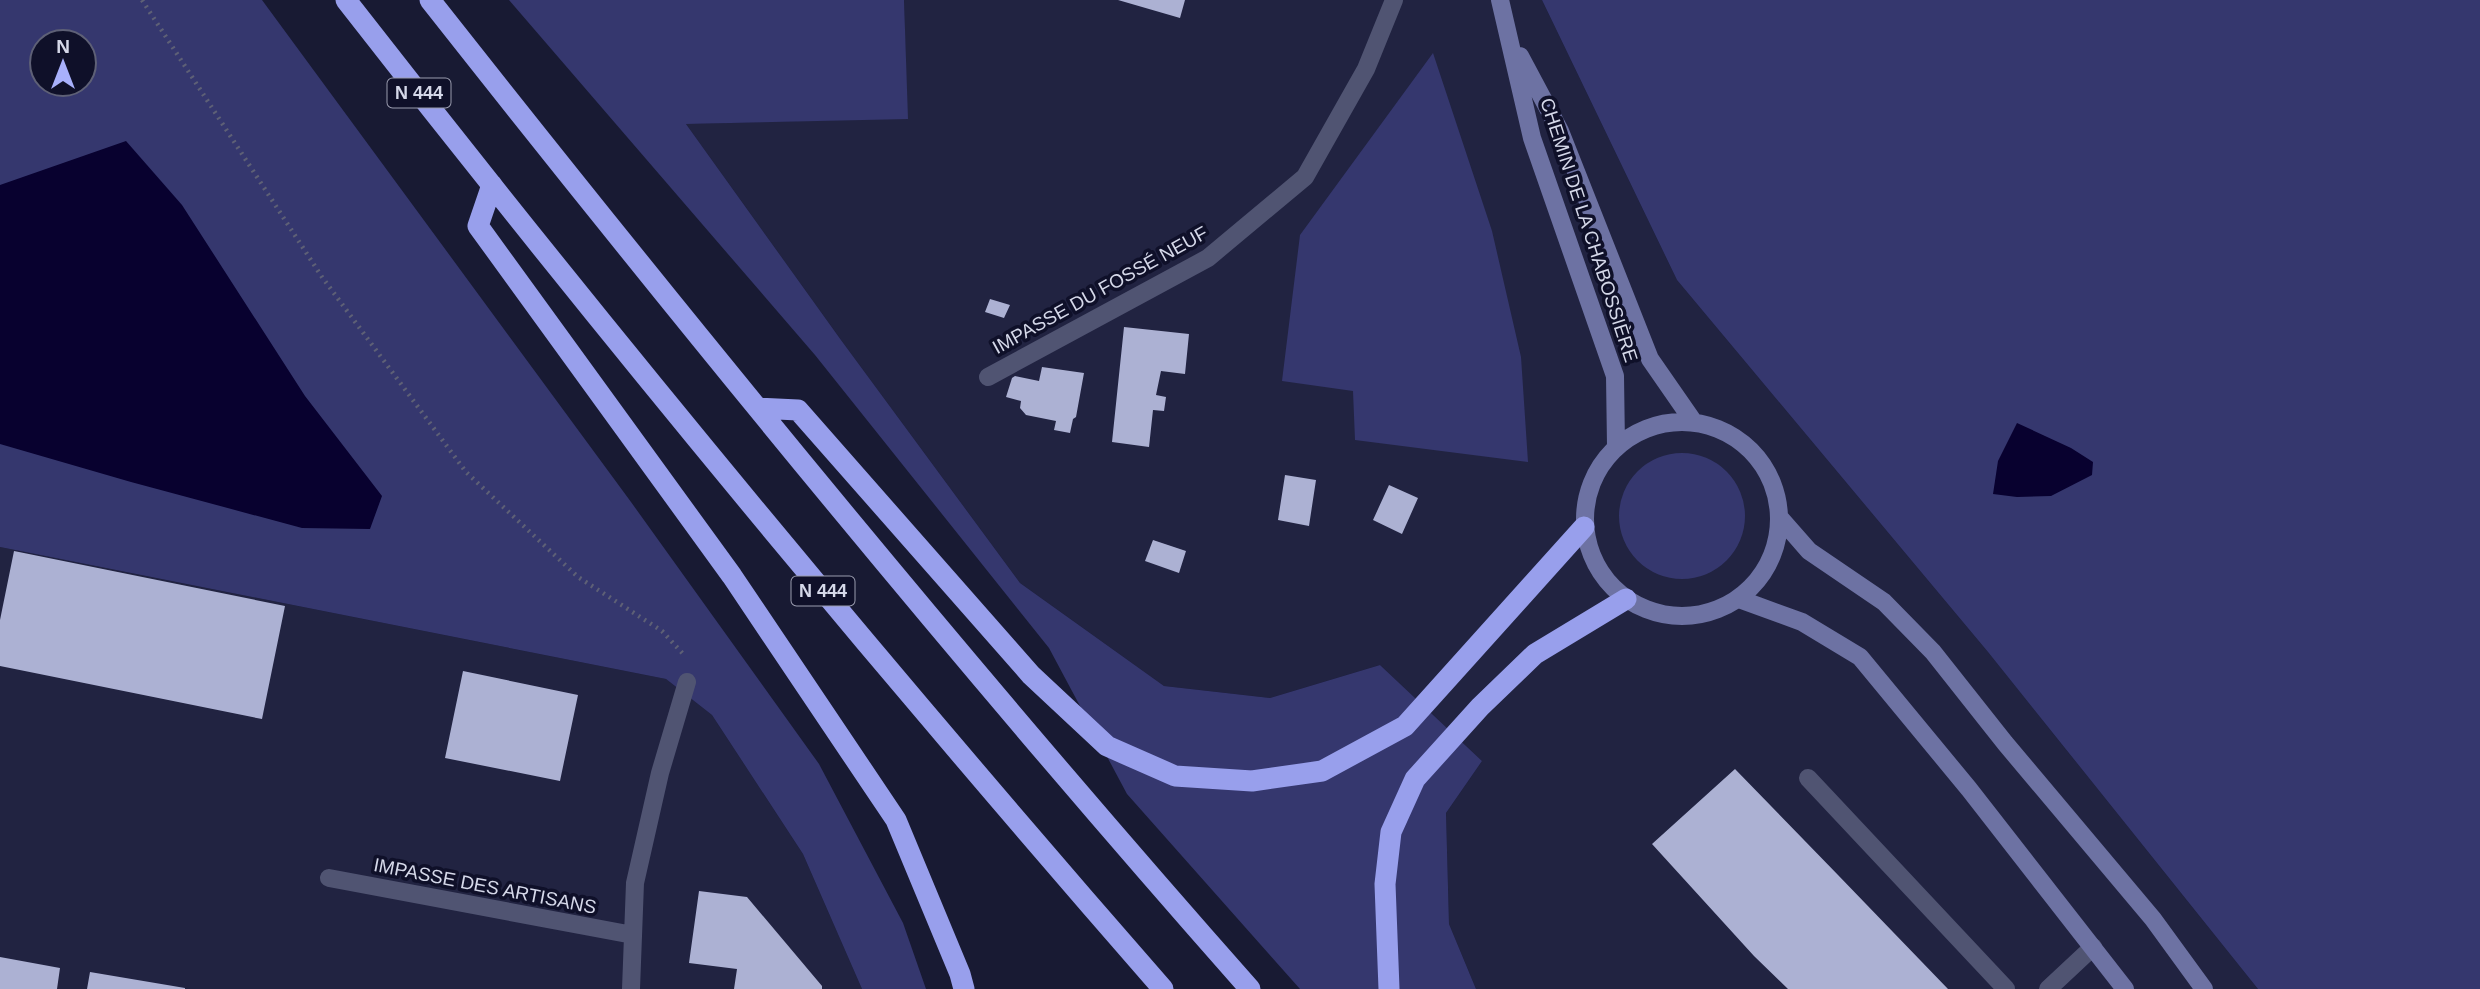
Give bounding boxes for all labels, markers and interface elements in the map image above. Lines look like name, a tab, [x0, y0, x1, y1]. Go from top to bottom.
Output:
north arrow	[28, 28, 98, 98]
text: N	[56, 36, 70, 57]
road number: N 444	[388, 78, 450, 108]
street label: CHEMIN DE LA CHABOSSIÈRE	[1536, 95, 1642, 365]
street label: IMPASSE DU FOSSÉ NEUF	[989, 222, 1211, 358]
road number: N 444	[792, 576, 854, 606]
street label: IMPASSE DES ARTISANS	[372, 854, 598, 918]

